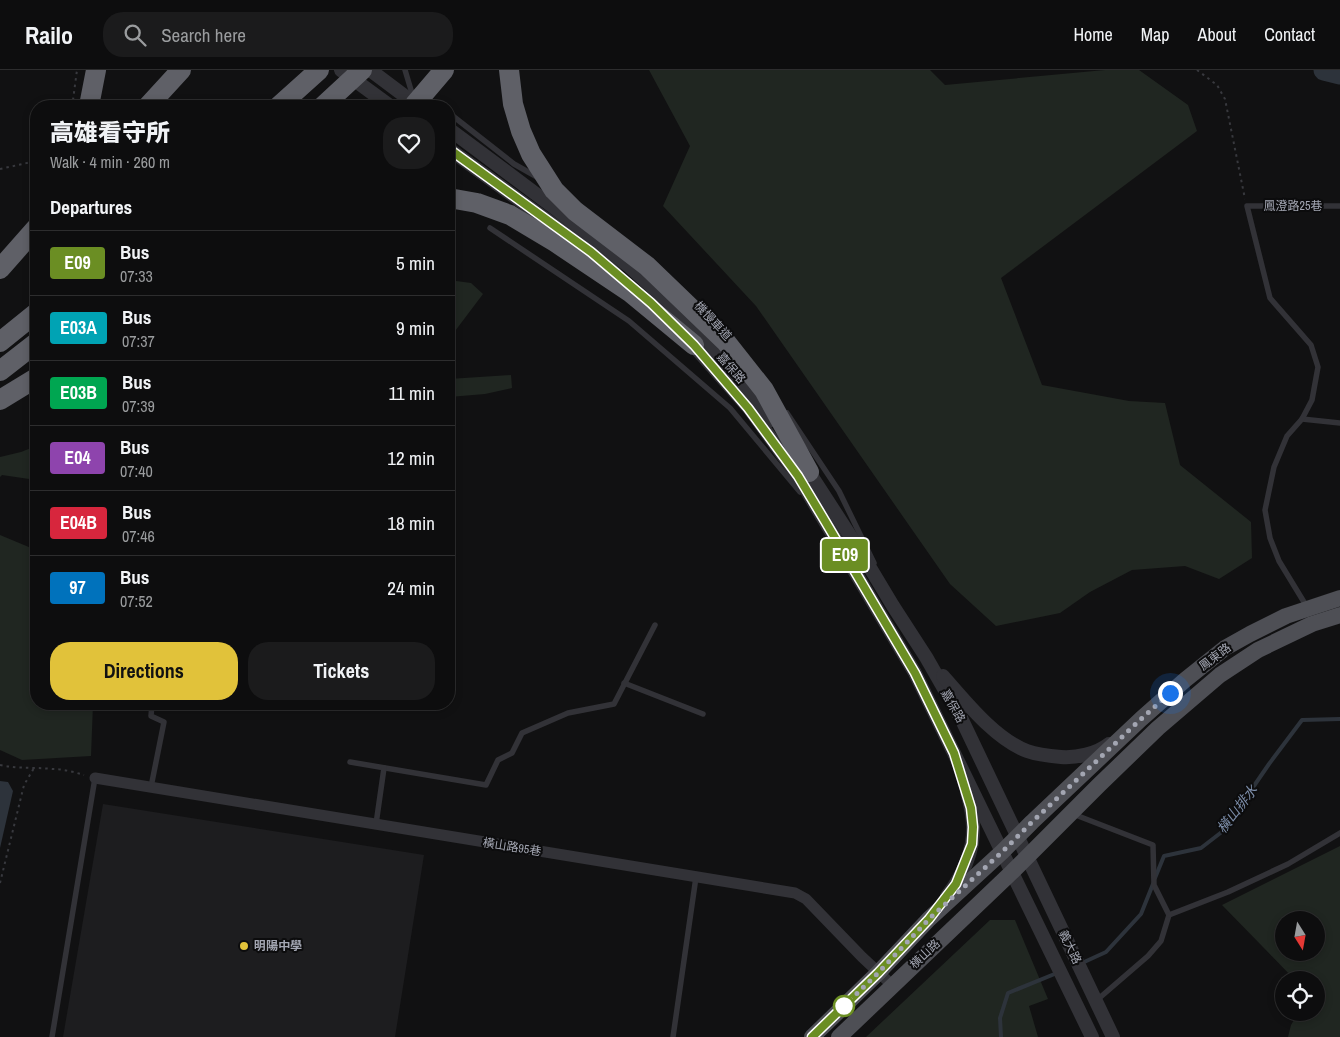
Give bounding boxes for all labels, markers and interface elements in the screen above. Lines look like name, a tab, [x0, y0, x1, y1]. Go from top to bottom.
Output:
search box	[103, 12, 453, 57]
text: Railo	[25, 19, 73, 51]
icon: search	[121, 21, 149, 49]
text: Search here	[161, 22, 246, 48]
text: Home	[1073, 22, 1113, 47]
text: Map	[1141, 22, 1170, 47]
text: About	[1198, 22, 1236, 47]
text: Contact	[1264, 22, 1315, 47]
text: 高雄看守所	[50, 116, 170, 148]
button: heart	[383, 117, 435, 169]
text: Walk · 4 min · 260 m	[50, 151, 170, 173]
text: Departures	[50, 194, 132, 220]
street label: 鳳澄路25巷	[1264, 198, 1322, 214]
text: Bus	[120, 239, 149, 265]
text: E09	[64, 250, 91, 275]
text: 5 min	[396, 250, 435, 276]
text: 07:33	[120, 265, 153, 287]
street label: 機慢車道	[691, 298, 735, 344]
text: Bus	[122, 304, 151, 330]
text: E03A	[60, 315, 97, 340]
text: 9 min	[396, 315, 435, 341]
text: 07:37	[122, 330, 155, 352]
street label: 嘉保路	[713, 349, 749, 387]
text: Bus	[122, 369, 151, 395]
text: E03B	[60, 380, 97, 405]
text: 11 min	[389, 380, 435, 406]
text: 07:39	[122, 395, 155, 417]
text: Bus	[120, 434, 149, 460]
text: E04	[64, 445, 91, 470]
text: 12 min	[387, 445, 435, 471]
text: 07:40	[120, 460, 153, 482]
text: Bus	[122, 499, 151, 525]
text: E04B	[60, 510, 97, 535]
text: 18 min	[387, 510, 435, 536]
text: 07:46	[122, 525, 155, 547]
line badge: E09	[816, 539, 874, 571]
text: E09	[832, 542, 858, 567]
text: Bus	[120, 564, 149, 590]
text: 97	[69, 575, 86, 600]
text: 24 min	[387, 575, 435, 601]
text: 07:52	[120, 590, 153, 612]
street label: 鳳東路	[1196, 640, 1234, 674]
button: Directions	[50, 642, 238, 700]
button: Tickets	[248, 642, 435, 700]
your location	[1158, 681, 1183, 706]
street label: 嘉保路	[937, 686, 969, 726]
water label: 橫山排水	[1213, 781, 1262, 837]
street label: 橫山路95巷	[482, 834, 542, 860]
north arrow	[1275, 911, 1325, 961]
map controls	[1275, 911, 1325, 1021]
street label: 義大路	[1055, 927, 1085, 967]
street label: 橫山路	[906, 936, 944, 972]
place label: 明陽中學	[254, 938, 302, 954]
marker: 明陽中學	[238, 940, 250, 952]
button: locate	[1275, 971, 1325, 1021]
unlabelled marker	[833, 995, 855, 1017]

